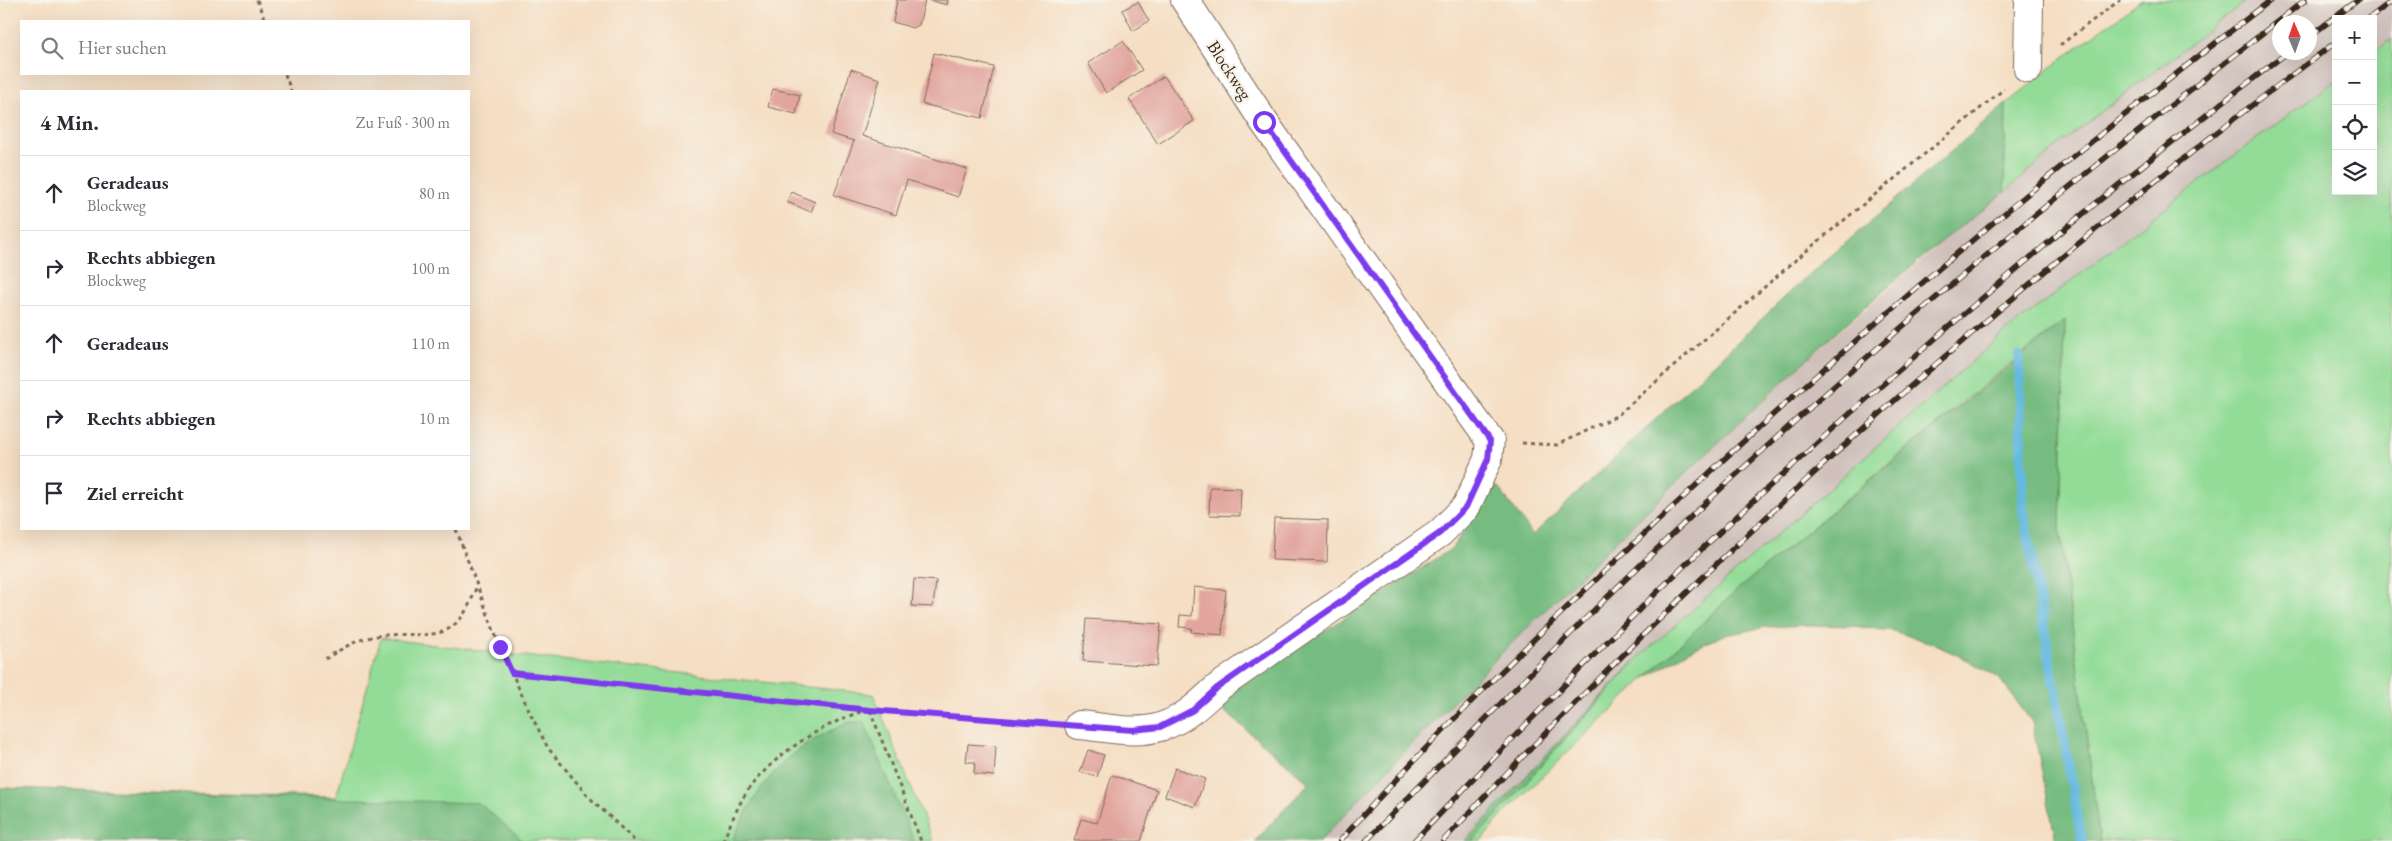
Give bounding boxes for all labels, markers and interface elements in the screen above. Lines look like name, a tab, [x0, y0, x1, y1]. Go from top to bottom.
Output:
north arrow	[2272, 15, 2317, 60]
map controls	[2332, 15, 2377, 195]
button: +	[2332, 15, 2377, 60]
search box	[20, 20, 470, 75]
icon: search	[38, 34, 66, 62]
text: Hier suchen	[78, 35, 167, 60]
street label: Blockweg	[1202, 36, 1258, 104]
button: −	[2332, 60, 2377, 105]
button: locate	[2332, 105, 2377, 150]
text: 4 Min.	[40, 109, 99, 136]
route start	[1253, 111, 1276, 134]
text: Zu Fuß · 300 m	[356, 112, 450, 133]
button: layers	[2332, 150, 2377, 195]
text: Geradeaus	[87, 170, 169, 195]
icon: ahead	[40, 179, 68, 207]
text: 80 m	[419, 183, 450, 204]
text: Blockweg	[87, 195, 146, 216]
text: Rechts abbiegen	[87, 245, 216, 270]
icon: right	[40, 254, 68, 282]
text: 100 m	[411, 258, 450, 279]
text: Blockweg	[87, 270, 146, 291]
icon: ahead	[40, 329, 68, 357]
text: Geradeaus	[87, 331, 169, 356]
text: 110 m	[411, 333, 450, 354]
icon: right	[40, 404, 68, 432]
text: Rechts abbiegen	[87, 406, 216, 431]
text: 10 m	[419, 408, 450, 429]
icon: arrive	[40, 479, 68, 507]
text: Ziel erreicht	[87, 481, 184, 506]
route end	[489, 636, 512, 659]

